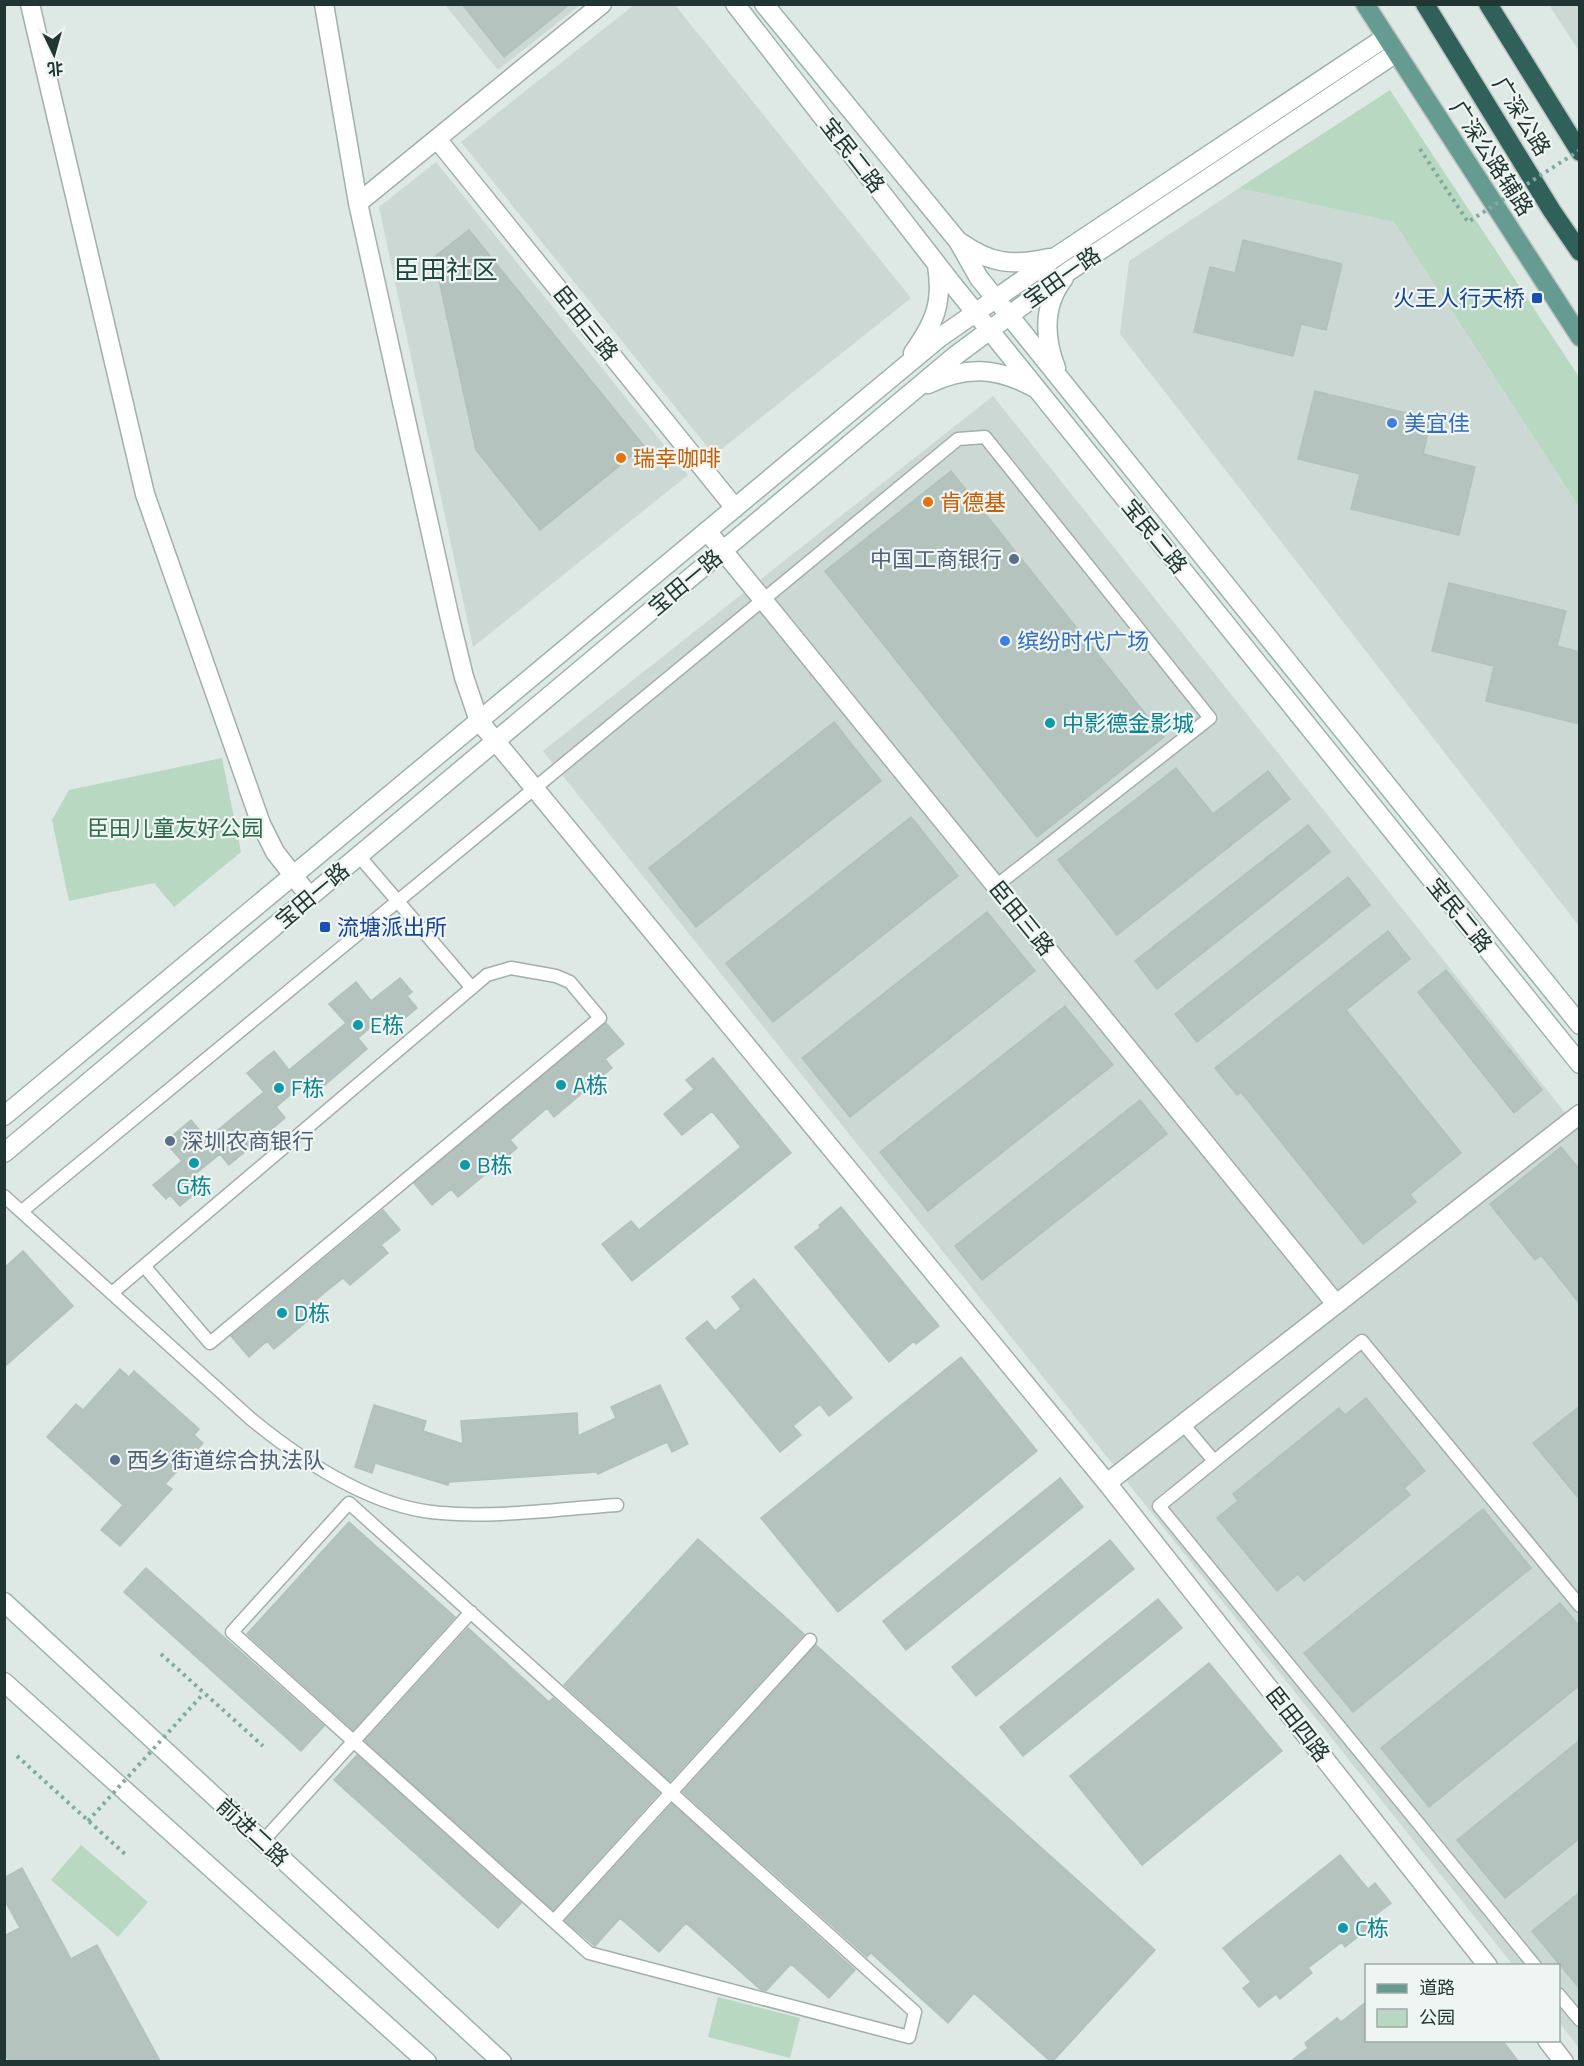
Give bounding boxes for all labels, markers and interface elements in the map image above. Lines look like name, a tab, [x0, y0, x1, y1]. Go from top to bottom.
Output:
north arrow	[24, 24, 84, 84]
text: 北	[46, 56, 64, 82]
street label: 广深公路	[1484, 70, 1560, 162]
street label: 广深公路辅路	[1442, 93, 1542, 223]
street label: 宝民二路	[813, 110, 893, 200]
street label: 宝田一路	[1016, 238, 1108, 316]
district label: 臣田社区	[394, 250, 498, 289]
street label: 臣田三路	[545, 278, 627, 368]
place label: 火王人行天桥	[1393, 281, 1525, 315]
marker: 火王人行天桥	[1530, 291, 1544, 305]
place label: 美宜佳	[1404, 406, 1470, 440]
marker: 美宜佳	[1385, 416, 1399, 430]
place label: 瑞幸咖啡	[633, 441, 721, 475]
marker: 瑞幸咖啡	[614, 451, 628, 465]
place label: 肯德基	[940, 485, 1006, 519]
street label: 宝民二路	[1114, 491, 1196, 581]
marker: 肯德基	[921, 495, 935, 509]
street label: 宝田一路	[640, 541, 730, 623]
place label: 中国工商银行	[870, 542, 1002, 576]
marker: 中国工商银行	[1007, 552, 1021, 566]
place label: 缤纷时代广场	[1017, 624, 1149, 658]
marker: 缤纷时代广场	[998, 634, 1012, 648]
place label: 中影德金影城	[1062, 706, 1194, 740]
marker: 中影德金影城	[1043, 716, 1057, 730]
park label: 臣田儿童友好公园	[87, 811, 263, 845]
street label: 宝田一路	[267, 854, 357, 936]
street label: 宝民二路	[1419, 870, 1501, 960]
street label: 臣田三路	[981, 873, 1063, 963]
place label: 流塘派出所	[337, 910, 447, 944]
marker: 流塘派出所	[318, 920, 332, 934]
place label: E栋	[370, 1008, 404, 1042]
marker: E栋	[351, 1018, 365, 1032]
place label: A栋	[573, 1068, 608, 1102]
place label: F栋	[291, 1071, 325, 1105]
marker: A栋	[554, 1078, 568, 1092]
marker: F栋	[272, 1081, 286, 1095]
place label: 深圳农商银行	[182, 1124, 314, 1158]
marker: 深圳农商银行	[163, 1134, 177, 1148]
place label: B栋	[477, 1148, 513, 1182]
marker: G栋	[187, 1156, 201, 1170]
marker: B栋	[458, 1158, 472, 1172]
place label: G栋	[176, 1169, 212, 1203]
place label: D栋	[294, 1296, 330, 1330]
marker: D栋	[275, 1306, 289, 1320]
place label: 西乡街道综合执法队	[127, 1443, 325, 1477]
marker: 西乡街道综合执法队	[108, 1453, 122, 1467]
street label: 臣田四路	[1258, 1679, 1338, 1769]
street label: 前进二路	[209, 1790, 297, 1874]
place label: C栋	[1355, 1911, 1389, 1945]
marker: C栋	[1336, 1921, 1350, 1935]
legend	[1365, 1964, 1560, 2042]
text: 道路	[1419, 1974, 1455, 2001]
text: 公园	[1419, 2004, 1455, 2031]

